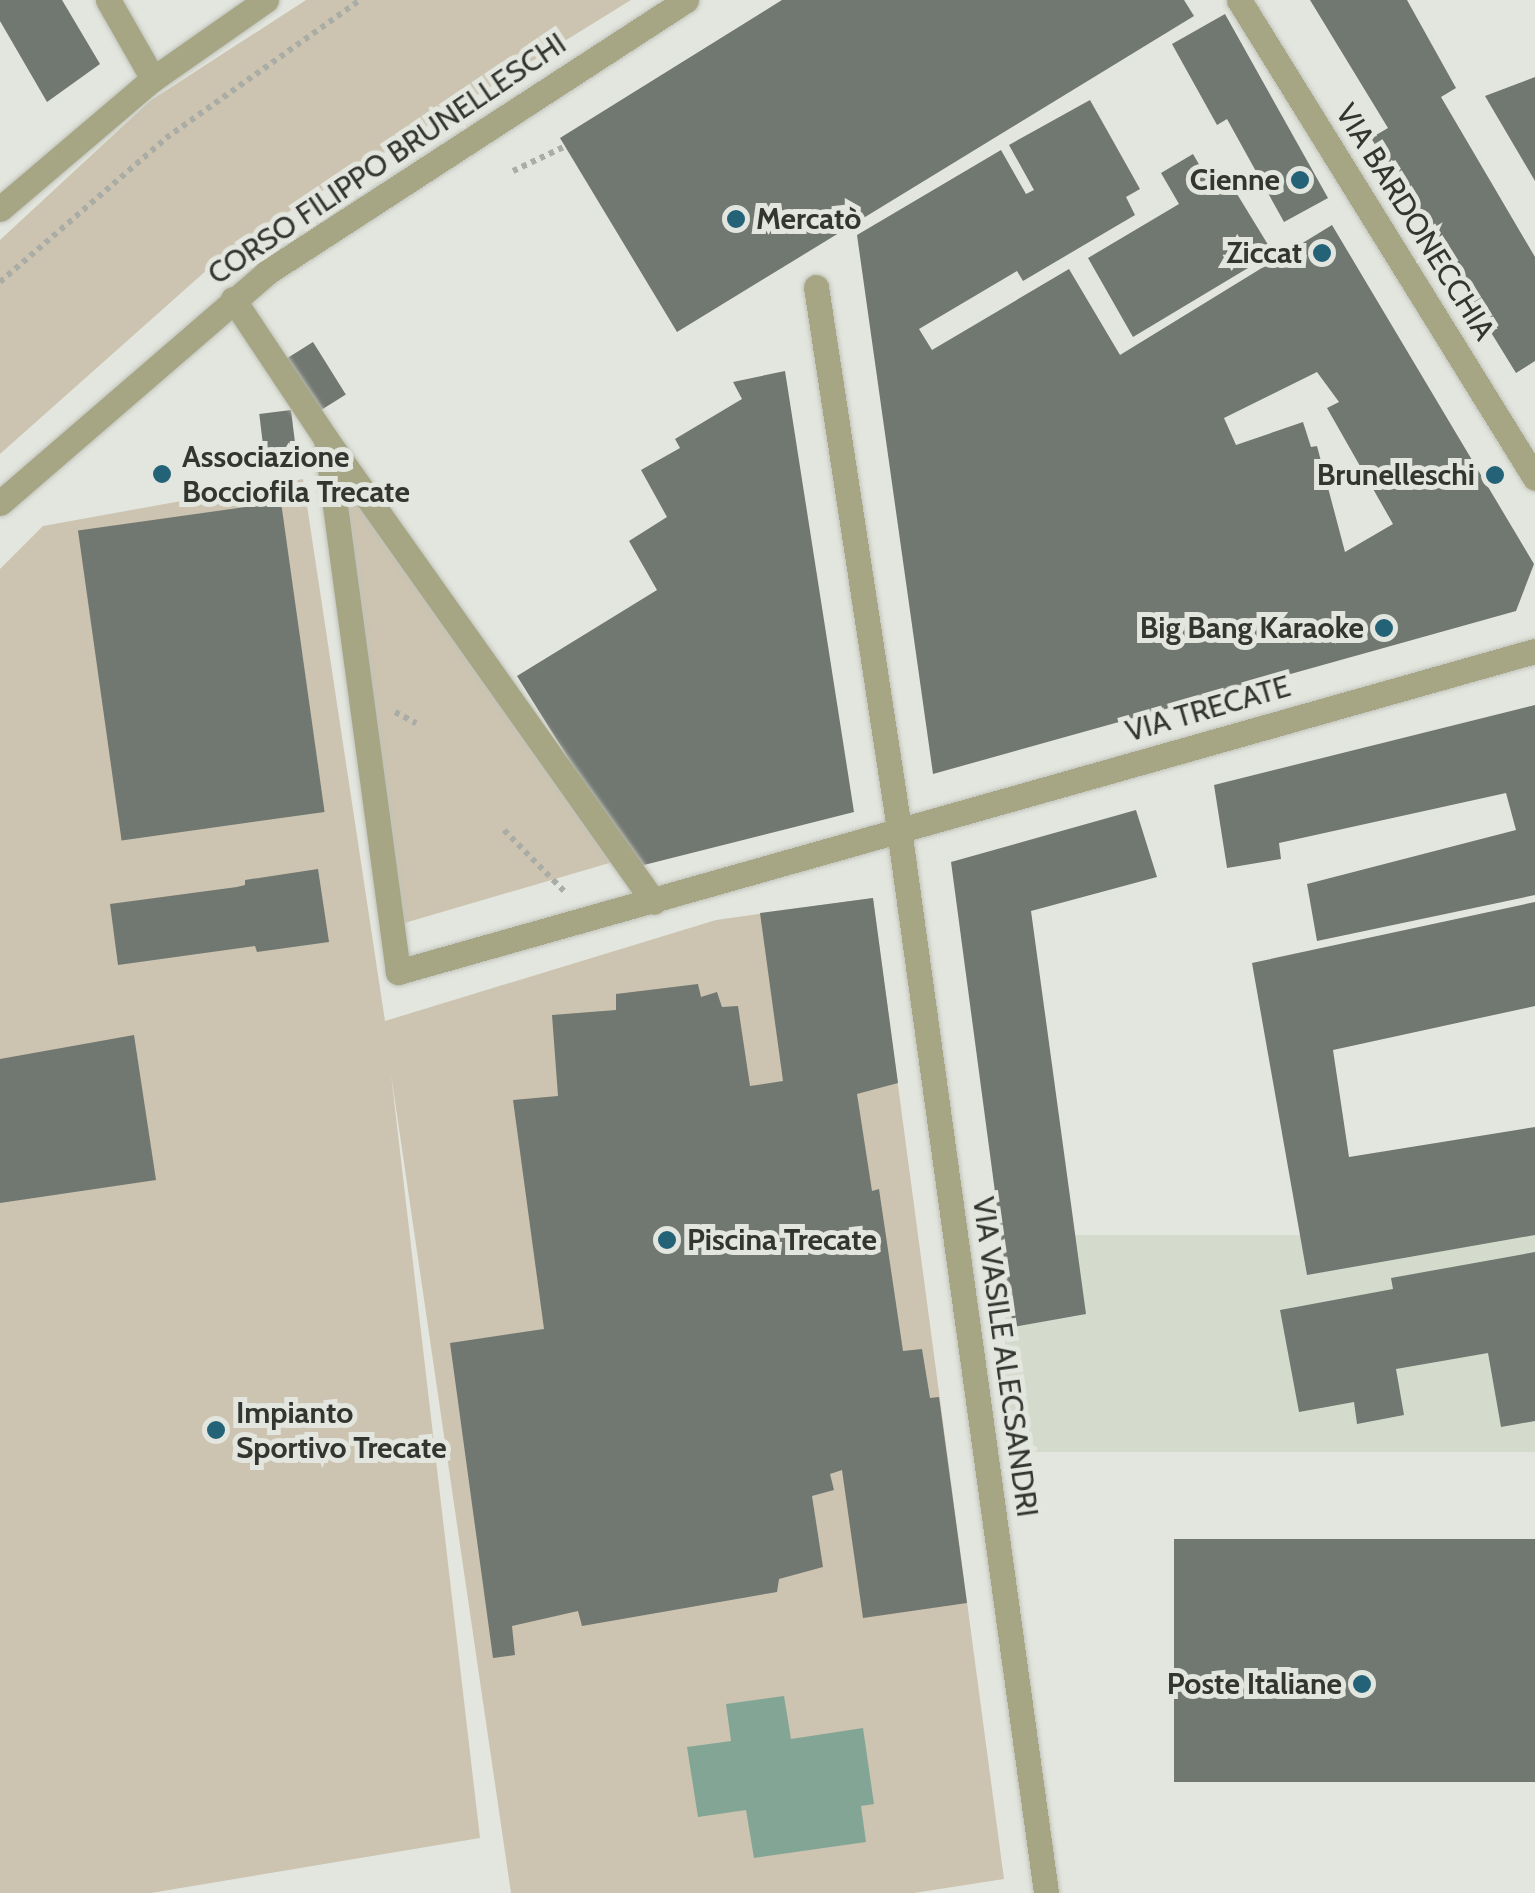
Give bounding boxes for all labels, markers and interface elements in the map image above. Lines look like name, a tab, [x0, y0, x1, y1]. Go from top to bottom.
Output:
street label: CORSO FILIPPO BRUNELLESCHI	[201, 26, 573, 292]
street label: VIA BARDONECCHIA	[1328, 97, 1502, 347]
place label: Cienne	[1190, 162, 1280, 198]
marker: Cienne	[1289, 169, 1311, 191]
place label: Mercatò	[756, 201, 861, 237]
marker: Mercatò	[725, 208, 747, 230]
place label: Ziccat	[1226, 235, 1302, 271]
marker: Ziccat	[1311, 242, 1333, 264]
place label: Associazione Bocciofila Trecate	[182, 439, 410, 510]
place label: Brunelleschi	[1317, 457, 1475, 493]
marker: Associazione Bocciofila Trecate	[151, 463, 173, 485]
marker: Brunelleschi	[1484, 464, 1506, 486]
place label: Big Bang Karaoke	[1140, 610, 1364, 646]
marker: Big Bang Karaoke	[1373, 617, 1395, 639]
street label: VIA TRECATE	[1122, 668, 1294, 750]
street label: VIA VASILE ALECSANDRI	[965, 1195, 1045, 1519]
place label: Piscina Trecate	[687, 1222, 877, 1258]
marker: Piscina Trecate	[656, 1229, 678, 1251]
place label: Impianto Sportivo Trecate	[236, 1395, 447, 1466]
marker: Impianto Sportivo Trecate	[205, 1419, 227, 1441]
place label: Poste Italiane	[1167, 1666, 1342, 1702]
marker: Poste Italiane	[1351, 1673, 1373, 1695]

